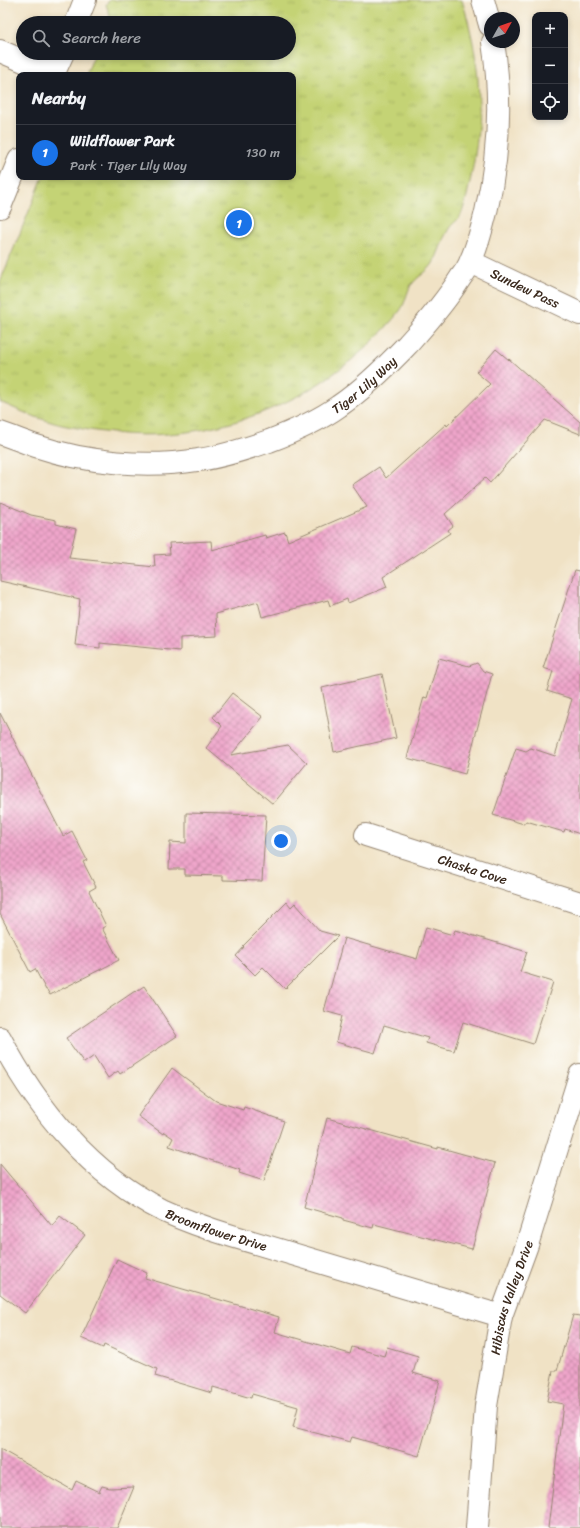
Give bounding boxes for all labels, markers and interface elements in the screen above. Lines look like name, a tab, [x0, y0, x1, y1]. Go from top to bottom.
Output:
north arrow	[484, 12, 520, 48]
map controls	[532, 12, 568, 120]
button: +	[532, 12, 568, 48]
search box	[16, 16, 296, 60]
text: Search here	[62, 25, 141, 51]
icon: search	[30, 27, 52, 49]
button: −	[532, 48, 568, 84]
text: Nearby	[32, 83, 86, 113]
button: locate	[532, 84, 568, 120]
text: Wildflower Park	[70, 128, 175, 154]
text: 1	[42, 141, 48, 164]
text: 130 m	[246, 141, 280, 164]
text: Park · Tiger Lily Way	[70, 154, 187, 177]
pin: 1	[226, 208, 252, 238]
street label: Sundew Pass	[486, 262, 564, 315]
street label: Tiger Lily Way	[327, 351, 403, 420]
your location	[271, 831, 291, 851]
street label: Chaska Cove	[435, 848, 510, 891]
street label: Broomflower Drive	[162, 1202, 270, 1258]
street label: Hibiscus Valley Drive	[484, 1237, 540, 1357]

